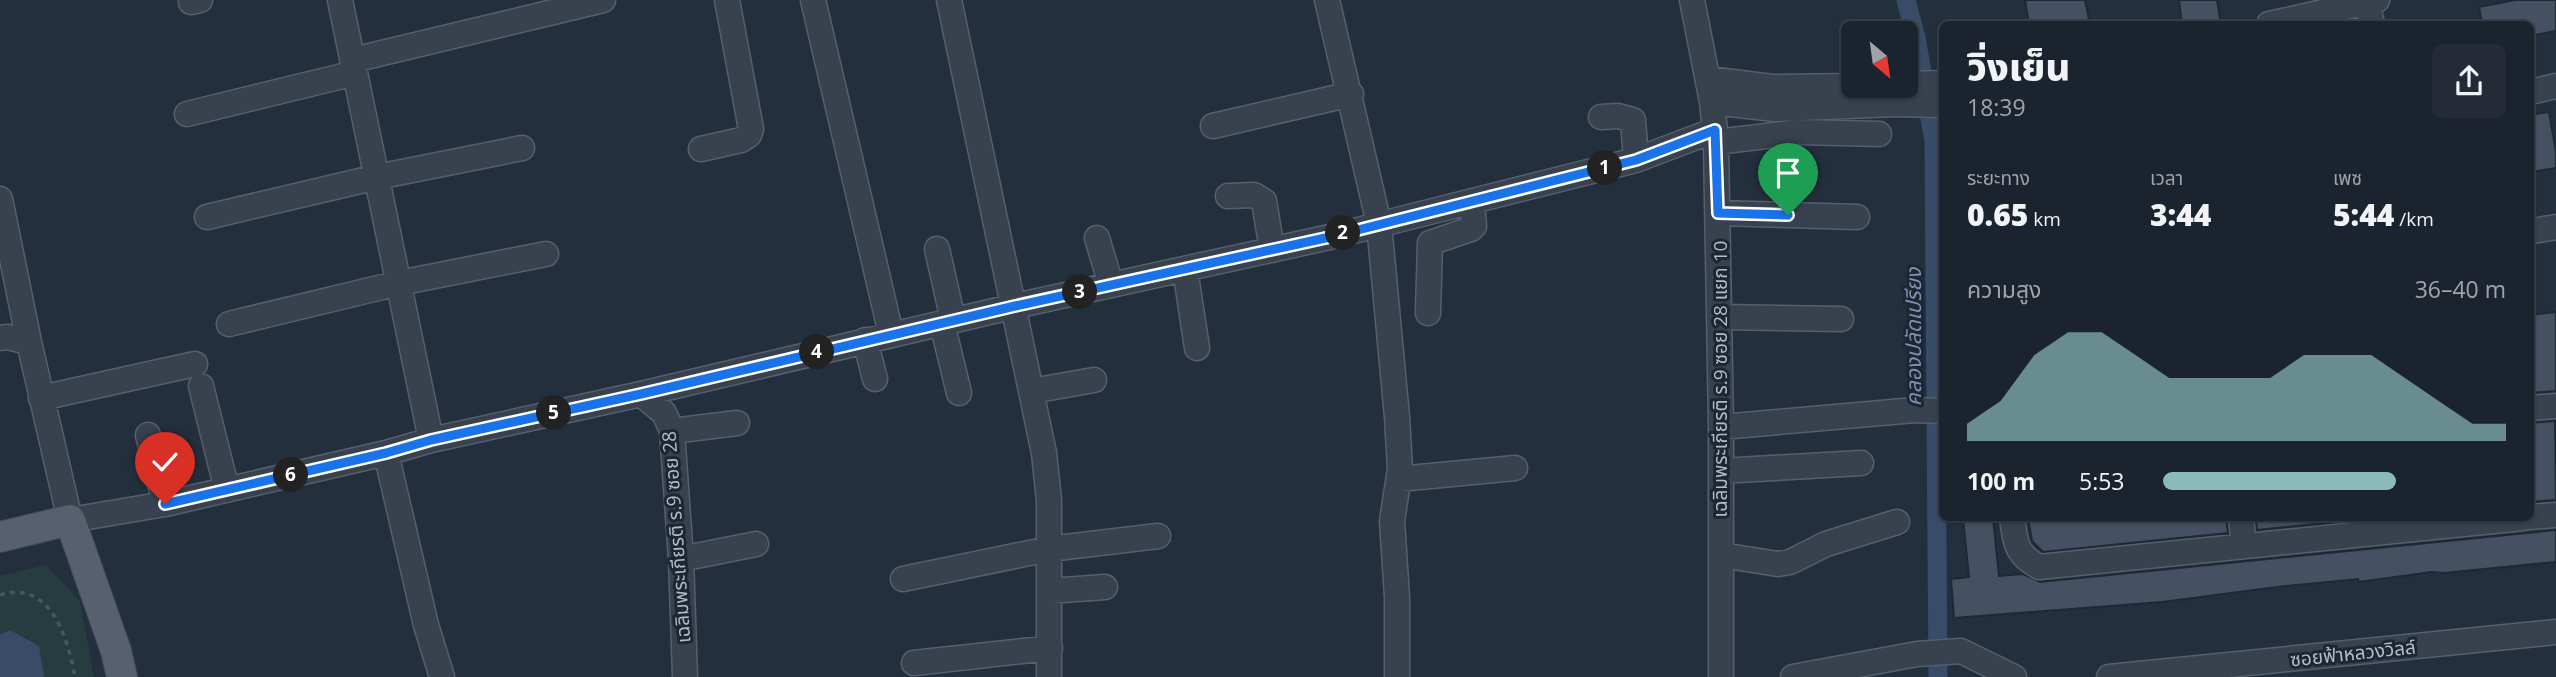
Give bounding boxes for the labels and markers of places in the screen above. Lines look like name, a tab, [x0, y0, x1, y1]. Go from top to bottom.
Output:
pin	[1758, 143, 1818, 215]
pin: 1	[1588, 150, 1622, 186]
pin: 2	[1326, 216, 1360, 250]
pin: 3	[1062, 274, 1098, 310]
pin: 4	[800, 334, 834, 370]
pin: 5	[536, 396, 572, 430]
pin	[135, 432, 195, 504]
pin: 6	[274, 458, 308, 492]

